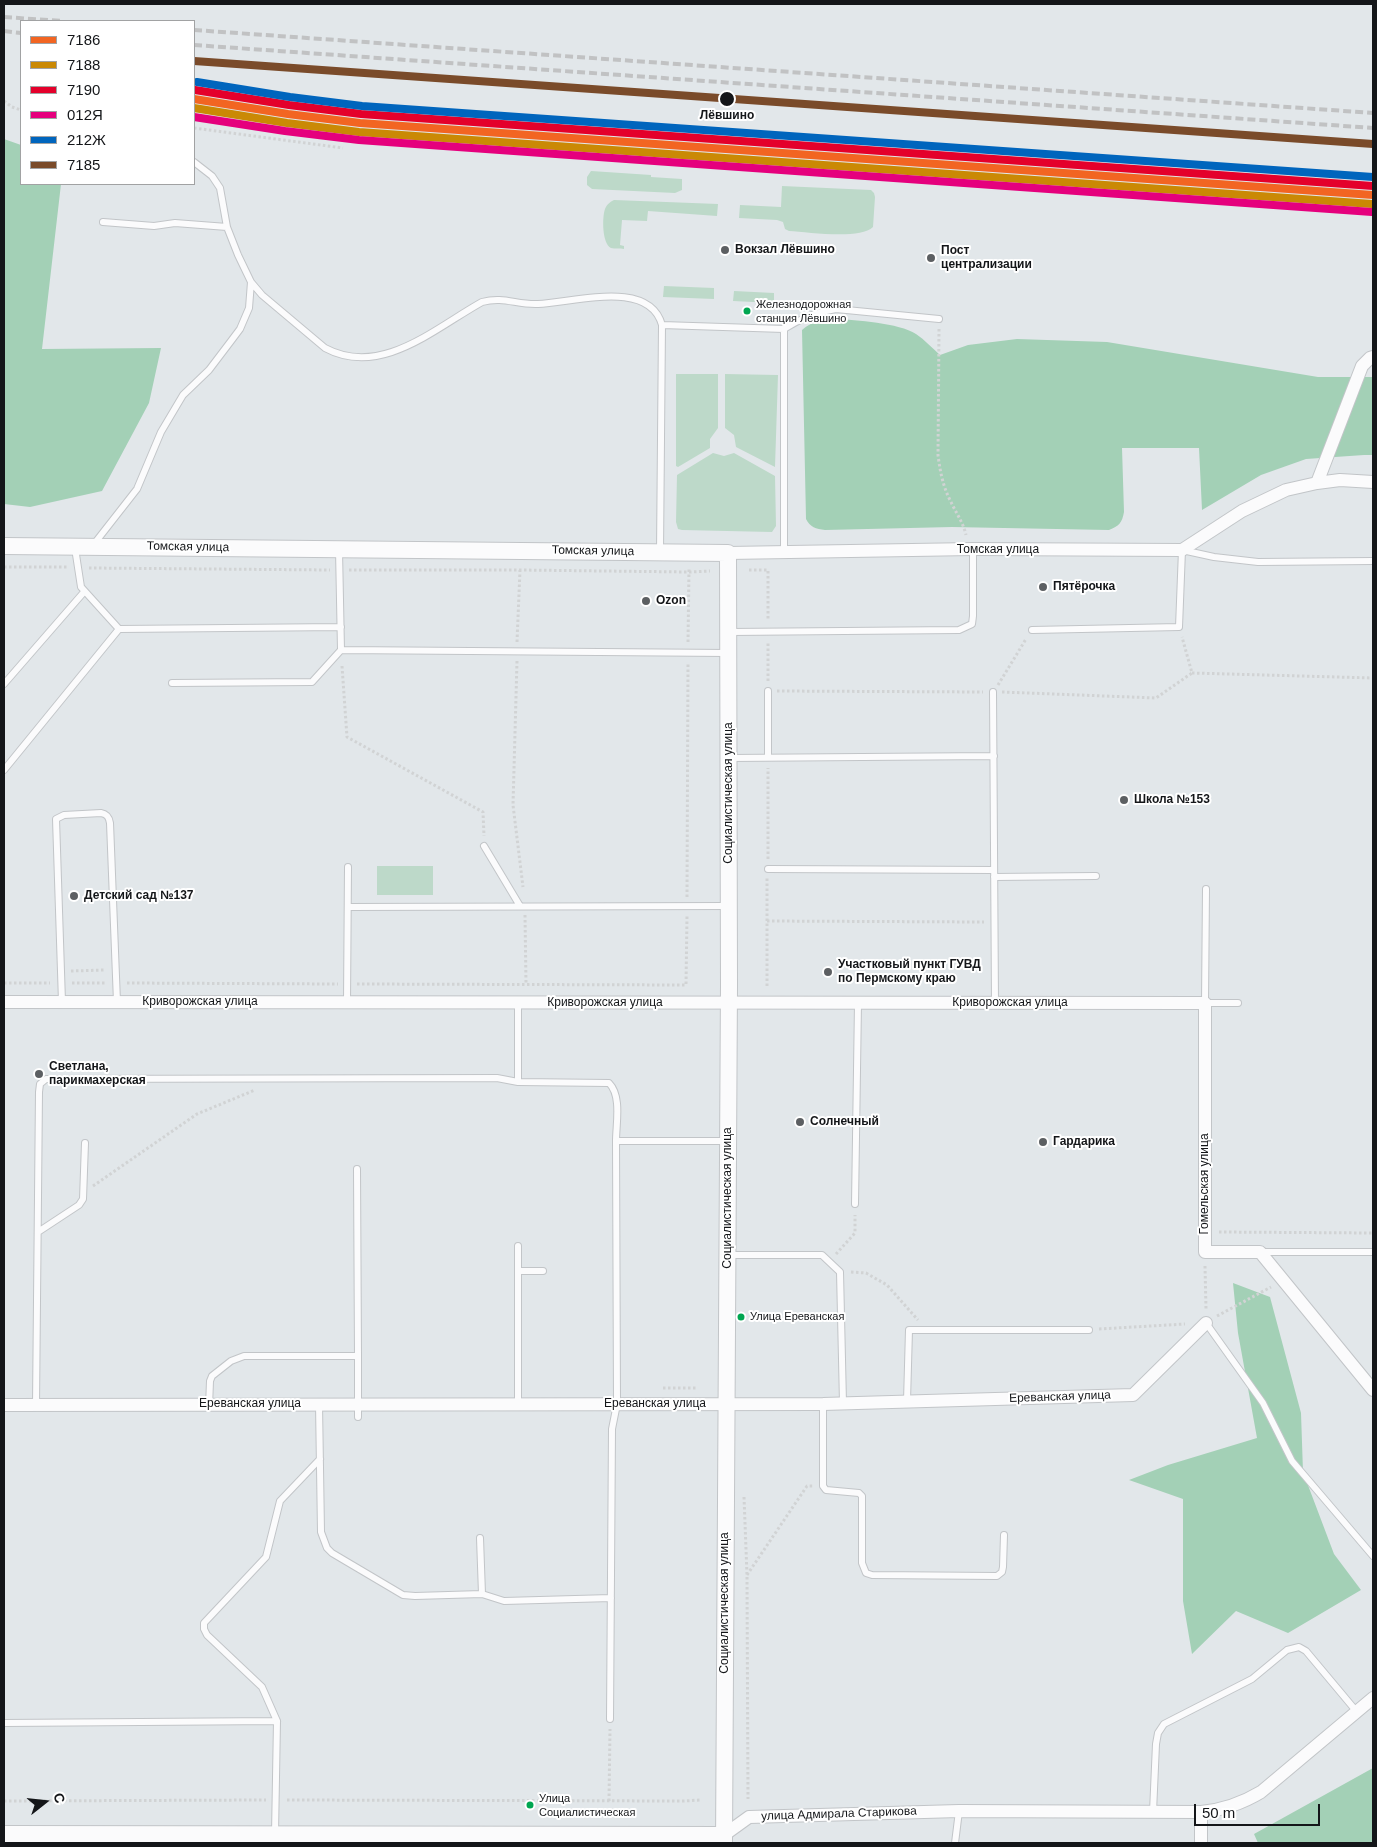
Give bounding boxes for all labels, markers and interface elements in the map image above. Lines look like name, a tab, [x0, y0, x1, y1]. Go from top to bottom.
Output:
legend	[20, 20, 195, 185]
text: 7186	[67, 31, 100, 48]
text: 7188	[67, 56, 100, 73]
text: 7190	[67, 81, 100, 98]
marker: Лёвшино	[718, 90, 736, 108]
text: 012Я	[67, 106, 103, 123]
place label: Лёвшино	[700, 109, 754, 123]
text: 212Ж	[67, 131, 106, 148]
text: 7185	[67, 156, 100, 173]
place label: Вокзал Лёвшино	[735, 243, 835, 257]
marker: Вокзал Лёвшино	[719, 244, 731, 256]
place label: Пост централизации	[941, 244, 1032, 272]
marker: Пост централизации	[925, 252, 937, 264]
place label: Железнодорожная станция Лёвшино	[756, 298, 851, 324]
marker: Железнодорожная станция Лёвшино	[742, 306, 752, 316]
street label: Томская улица	[147, 539, 229, 555]
street label: Томская улица	[552, 543, 634, 559]
street label: Томская улица	[957, 543, 1039, 557]
place label: Пятёрочка	[1053, 580, 1115, 594]
marker: Пятёрочка	[1037, 581, 1049, 593]
place label: Ozon	[656, 594, 686, 608]
marker: Ozon	[640, 595, 652, 607]
street label: Социалистическая улица	[722, 722, 736, 864]
place label: Школа №153	[1134, 793, 1210, 807]
marker: Школа №153	[1118, 794, 1130, 806]
place label: Детский сад №137	[84, 889, 194, 903]
marker: Детский сад №137	[68, 890, 80, 902]
place label: Участковый пункт ГУВД по Пермскому краю	[838, 958, 981, 986]
marker: Участковый пункт ГУВД по Пермскому краю	[822, 966, 834, 978]
street label: Криворожская улица	[142, 995, 258, 1009]
street label: Криворожская улица	[547, 996, 663, 1010]
street label: Криворожская улица	[952, 996, 1068, 1010]
place label: Светлана, парикмахерская	[49, 1060, 146, 1088]
marker: Светлана, парикмахерская	[33, 1068, 45, 1080]
place label: Солнечный	[810, 1115, 879, 1129]
marker: Солнечный	[794, 1116, 806, 1128]
street label: Социалистическая улица	[721, 1127, 735, 1269]
street label: Гомельская улица	[1198, 1133, 1212, 1235]
place label: Гардарика	[1053, 1135, 1115, 1149]
marker: Гардарика	[1037, 1136, 1049, 1148]
place label: Улица Ереванская	[750, 1310, 844, 1324]
marker: Улица Ереванская	[736, 1312, 746, 1322]
street label: Ереванская улица	[1009, 1388, 1111, 1406]
street label: Ереванская улица	[199, 1397, 301, 1411]
street label: Ереванская улица	[604, 1397, 706, 1411]
street label: Социалистическая улица	[718, 1532, 732, 1674]
north arrow	[20, 1777, 70, 1827]
text: С	[50, 1791, 69, 1805]
place label: Улица Социалистическая	[539, 1792, 635, 1818]
scale bar	[1197, 1794, 1323, 1826]
marker: Улица Социалистическая	[525, 1800, 535, 1810]
street label: улица Адмирала Старикова	[761, 1804, 917, 1824]
text: 50 m	[1202, 1804, 1235, 1821]

